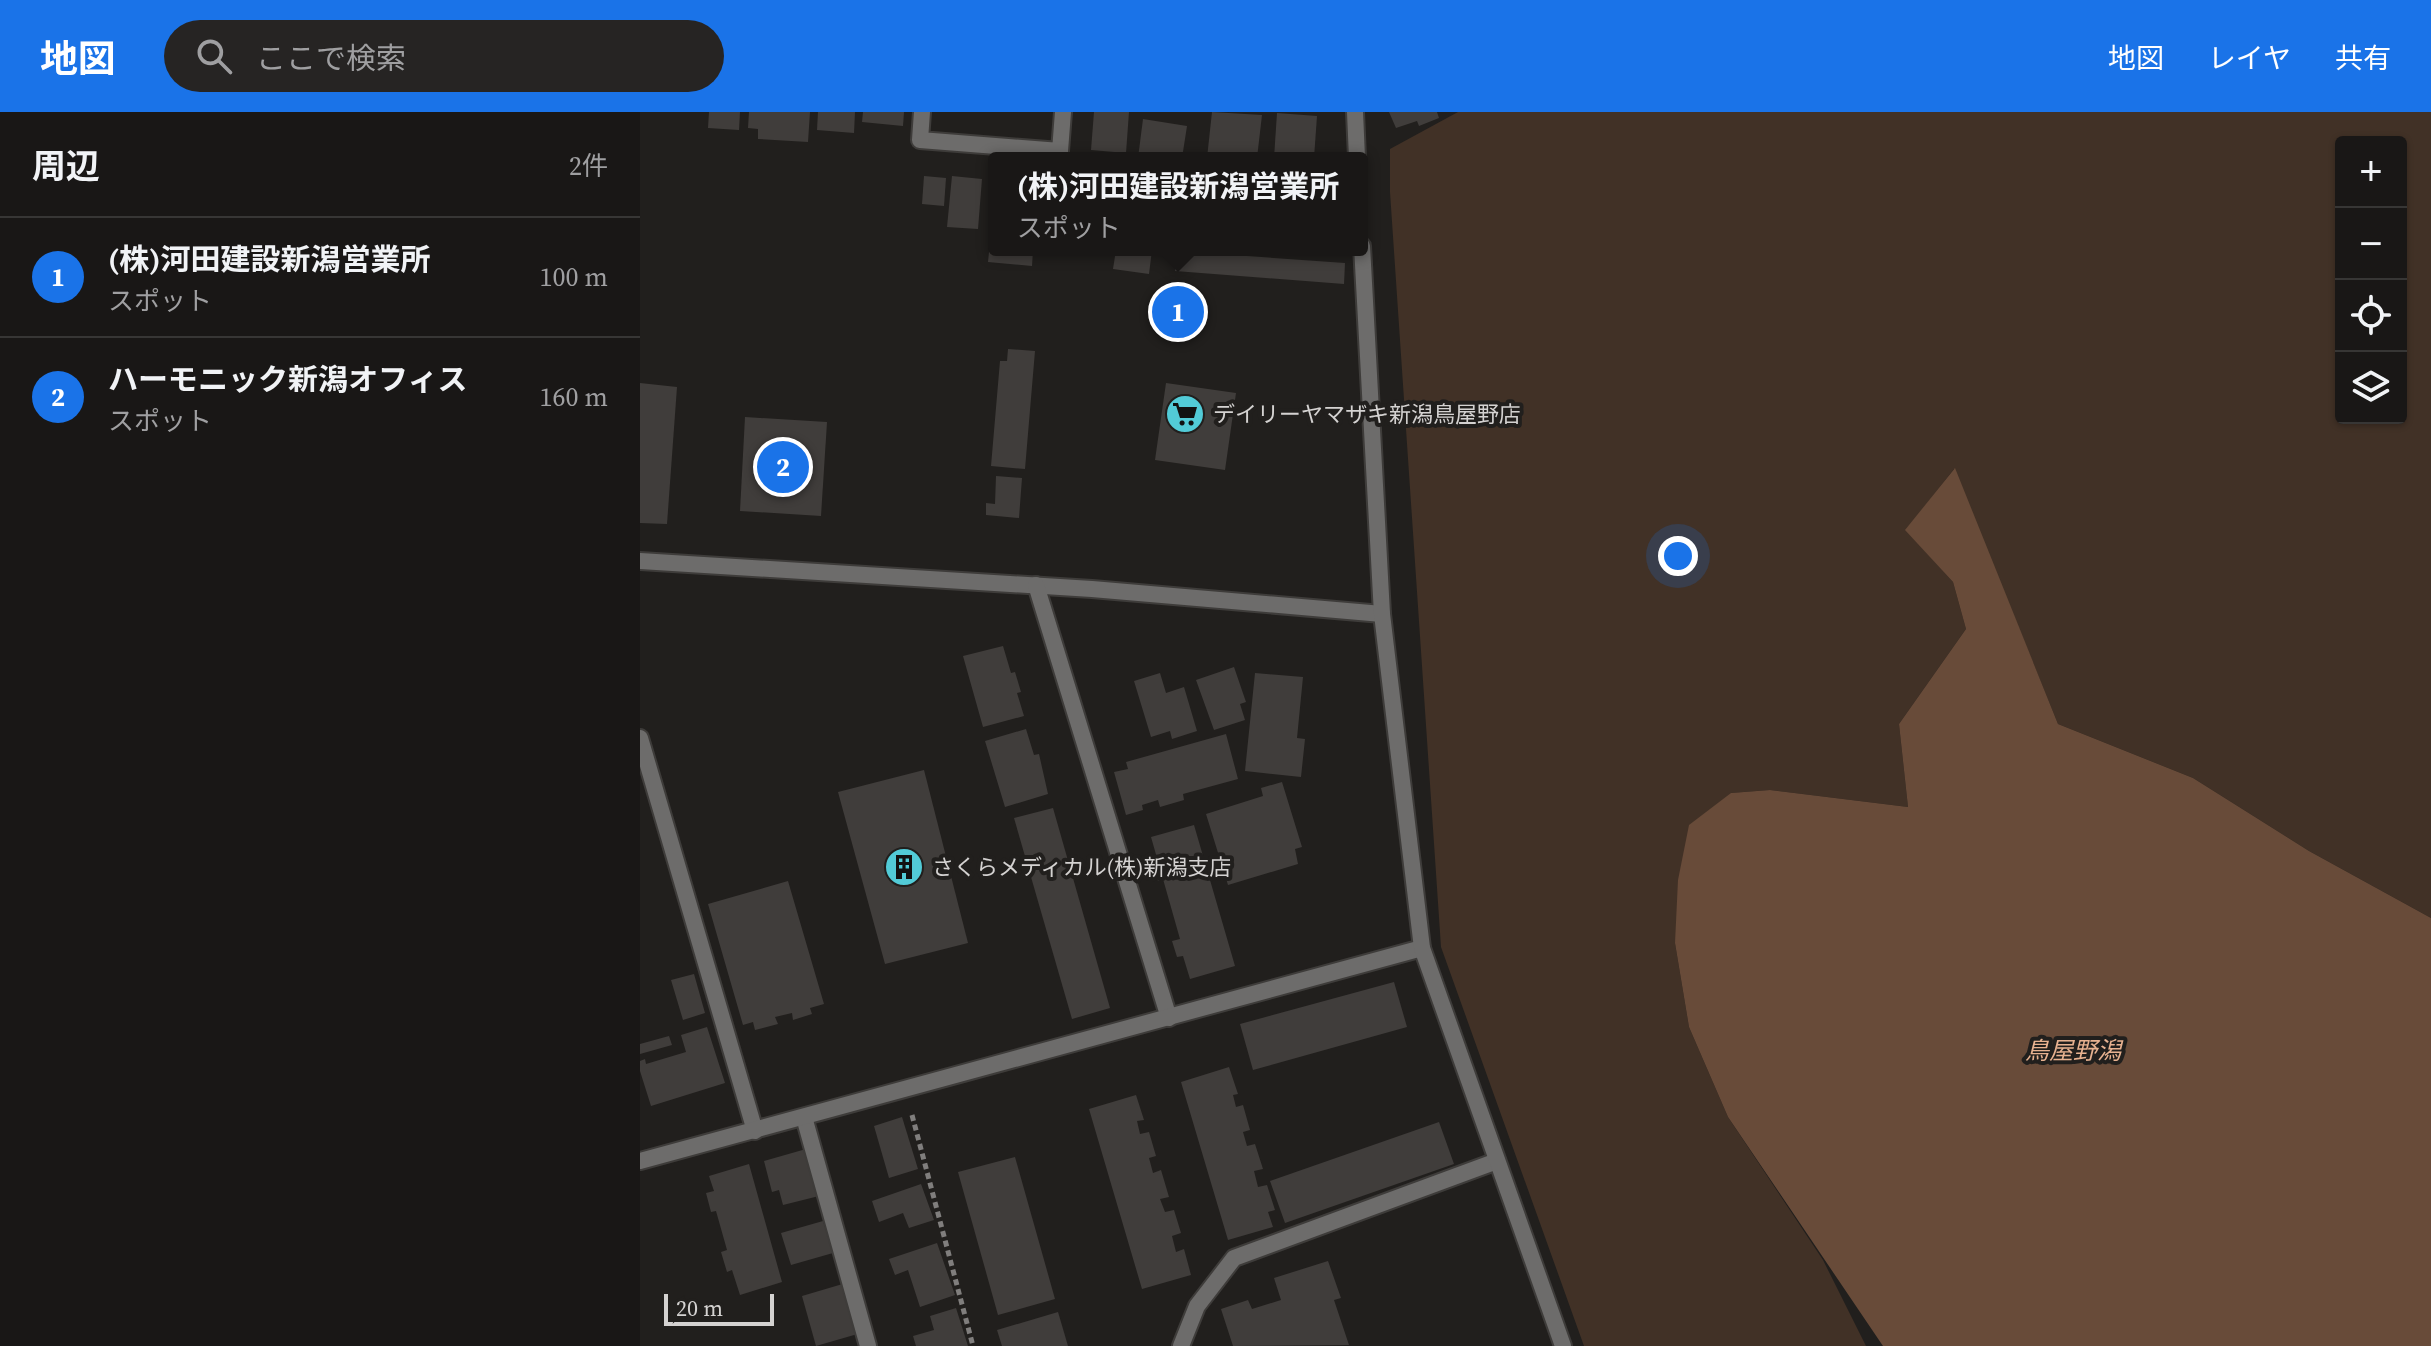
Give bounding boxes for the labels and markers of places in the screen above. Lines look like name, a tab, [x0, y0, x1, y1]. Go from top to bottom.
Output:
pin: 1	[1152, 282, 1204, 342]
supermarket icon: デイリーヤマザキ新潟鳥屋野店	[1164, 393, 1206, 435]
place label: デイリーヤマザキ新潟鳥屋野店	[1213, 399, 1521, 429]
pin: 2	[757, 437, 809, 497]
building icon: さくらメディカル(株)新潟支店	[883, 846, 925, 888]
place label: さくらメディカル(株)新潟支店	[932, 852, 1231, 882]

